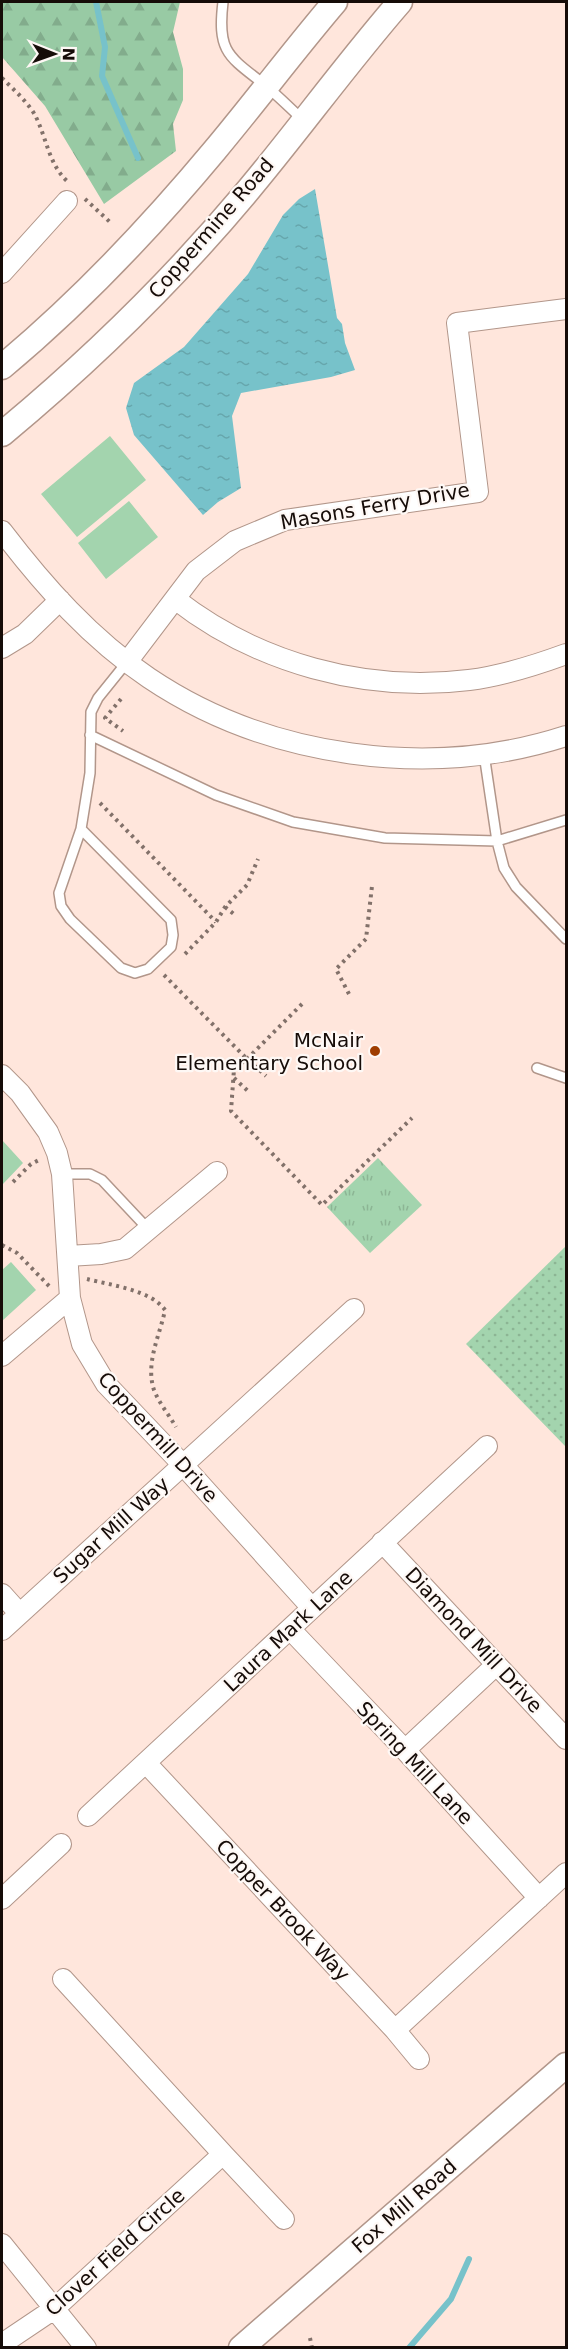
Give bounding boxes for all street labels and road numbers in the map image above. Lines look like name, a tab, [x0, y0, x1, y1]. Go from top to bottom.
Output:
street label: Coppermine Road	[143, 153, 279, 303]
street label: Masons Ferry Drive	[278, 478, 472, 534]
street label: Coppermill Drive	[93, 1367, 223, 1507]
street label: Sugar Mill Way	[48, 1472, 174, 1588]
street label: Diamond Mill Drive	[400, 1562, 548, 1718]
street label: Laura Mark Lane	[219, 1565, 357, 1697]
street label: Spring Mill Lane	[352, 1696, 478, 1830]
street label: Copper Brook Way	[211, 1834, 355, 1986]
street label: Fox Mill Road	[347, 2154, 461, 2258]
street label: Clover Field Circle	[40, 2183, 190, 2321]

